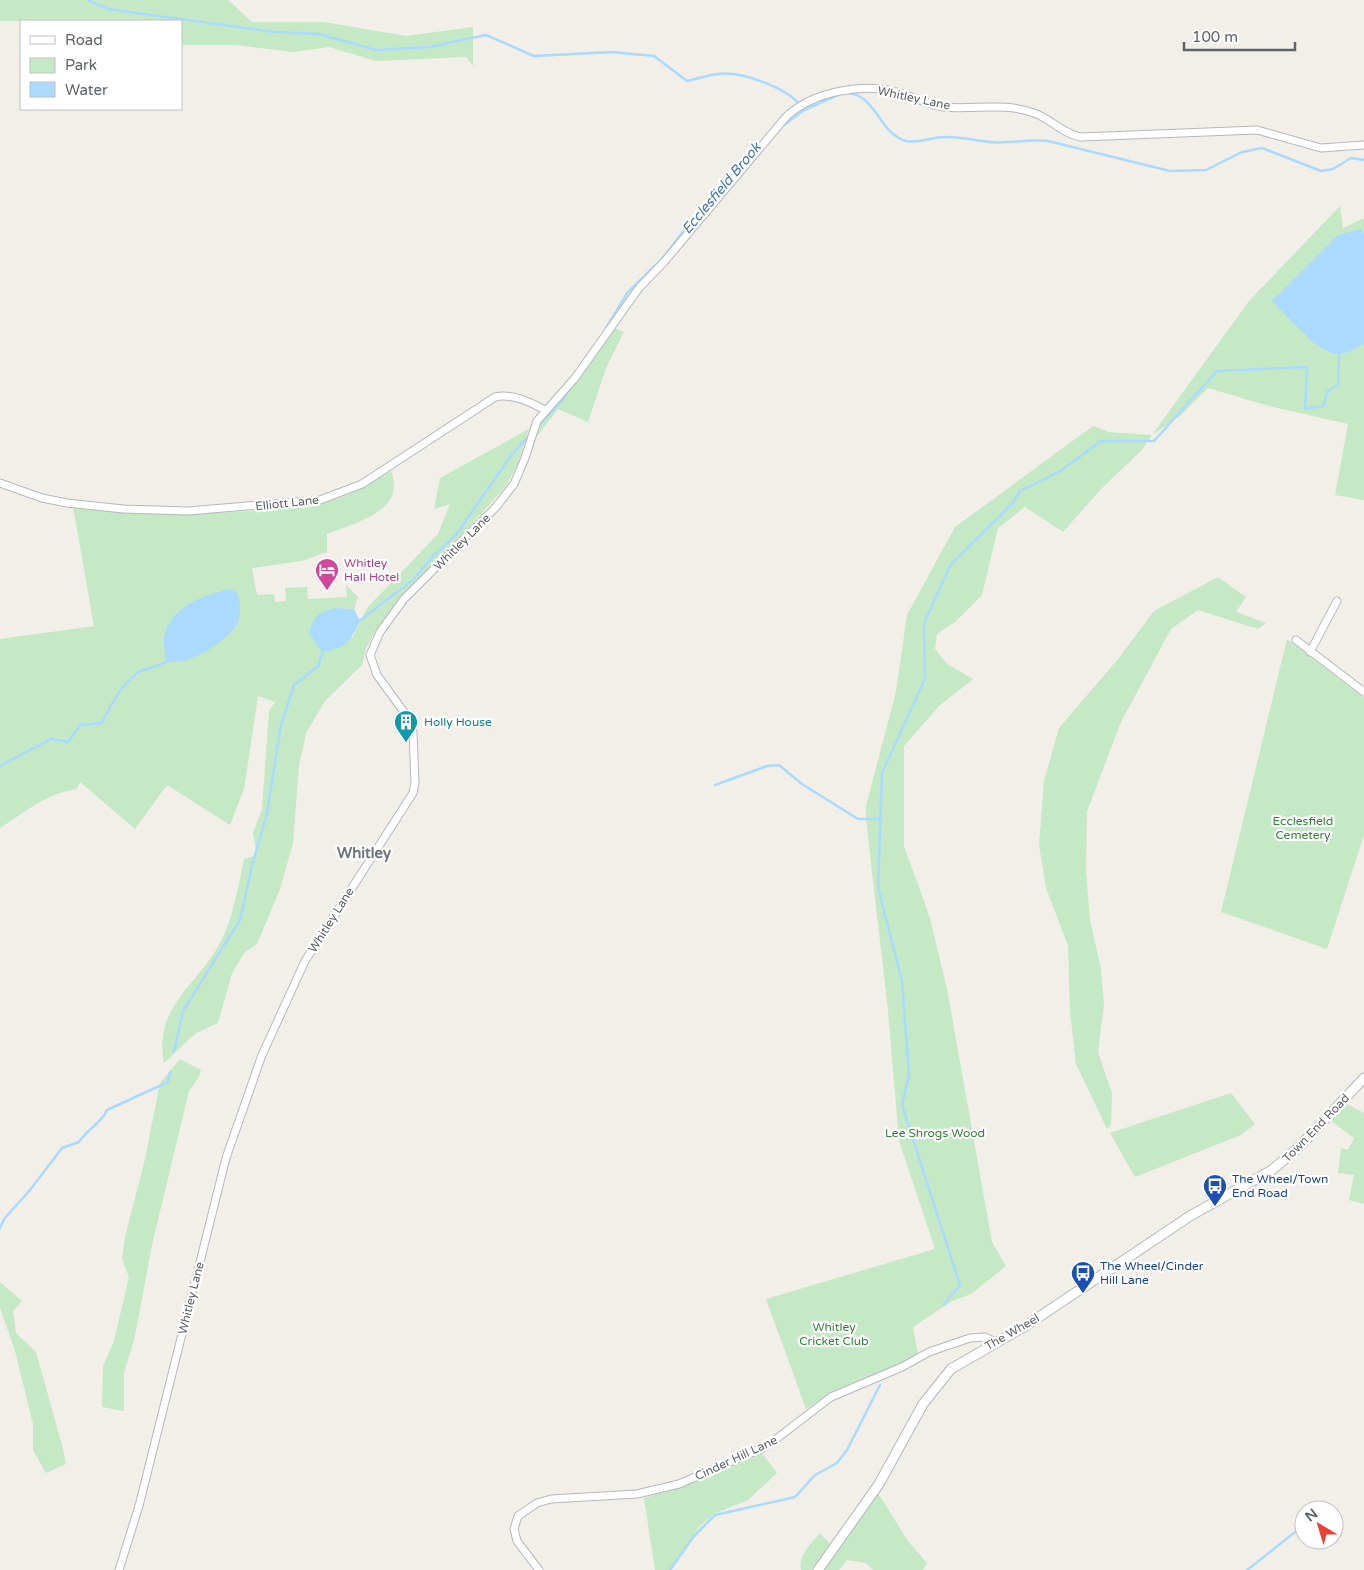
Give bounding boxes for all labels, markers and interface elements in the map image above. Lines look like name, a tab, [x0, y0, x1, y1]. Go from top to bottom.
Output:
legend	[20, 20, 182, 110]
scale bar	[1184, 20, 1295, 52]
text: 100 m	[1192, 28, 1238, 46]
text: Road	[65, 31, 103, 49]
text: Park	[65, 56, 97, 74]
text: Water	[65, 81, 108, 99]
street label: Whitley Lane	[876, 83, 952, 113]
water label: Ecclesfield Brook	[678, 138, 765, 237]
street label: Elliott Lane	[254, 493, 320, 513]
street label: Whitley Lane	[431, 511, 493, 573]
place label: Whitley Hall Hotel	[344, 556, 399, 584]
hotel icon: Whitley Hall Hotel	[314, 557, 340, 591]
building icon: Holly House	[393, 709, 419, 743]
place label: Holly House	[424, 715, 492, 729]
park label: Ecclesfield Cemetery	[1273, 814, 1333, 842]
district label: Whitley	[337, 844, 391, 863]
street label: Whitley Lane	[305, 885, 357, 955]
street label: Town End Road	[1280, 1091, 1352, 1165]
park label: Lee Shrogs Wood	[885, 1126, 985, 1140]
place label: The Wheel/Town End Road	[1232, 1172, 1328, 1200]
bus stop icon: The Wheel/Town End Road	[1202, 1173, 1228, 1207]
place label: The Wheel/Cinder Hill Lane	[1100, 1259, 1204, 1287]
street label: Whitley Lane	[175, 1260, 207, 1336]
bus stop icon: The Wheel/Cinder Hill Lane	[1070, 1260, 1096, 1294]
street label: The Wheel	[982, 1311, 1042, 1353]
park label: Whitley Cricket Club	[799, 1320, 869, 1348]
street label: Cinder Hill Lane	[692, 1433, 780, 1483]
north arrow	[1294, 1500, 1344, 1550]
text: N	[1302, 1505, 1321, 1525]

